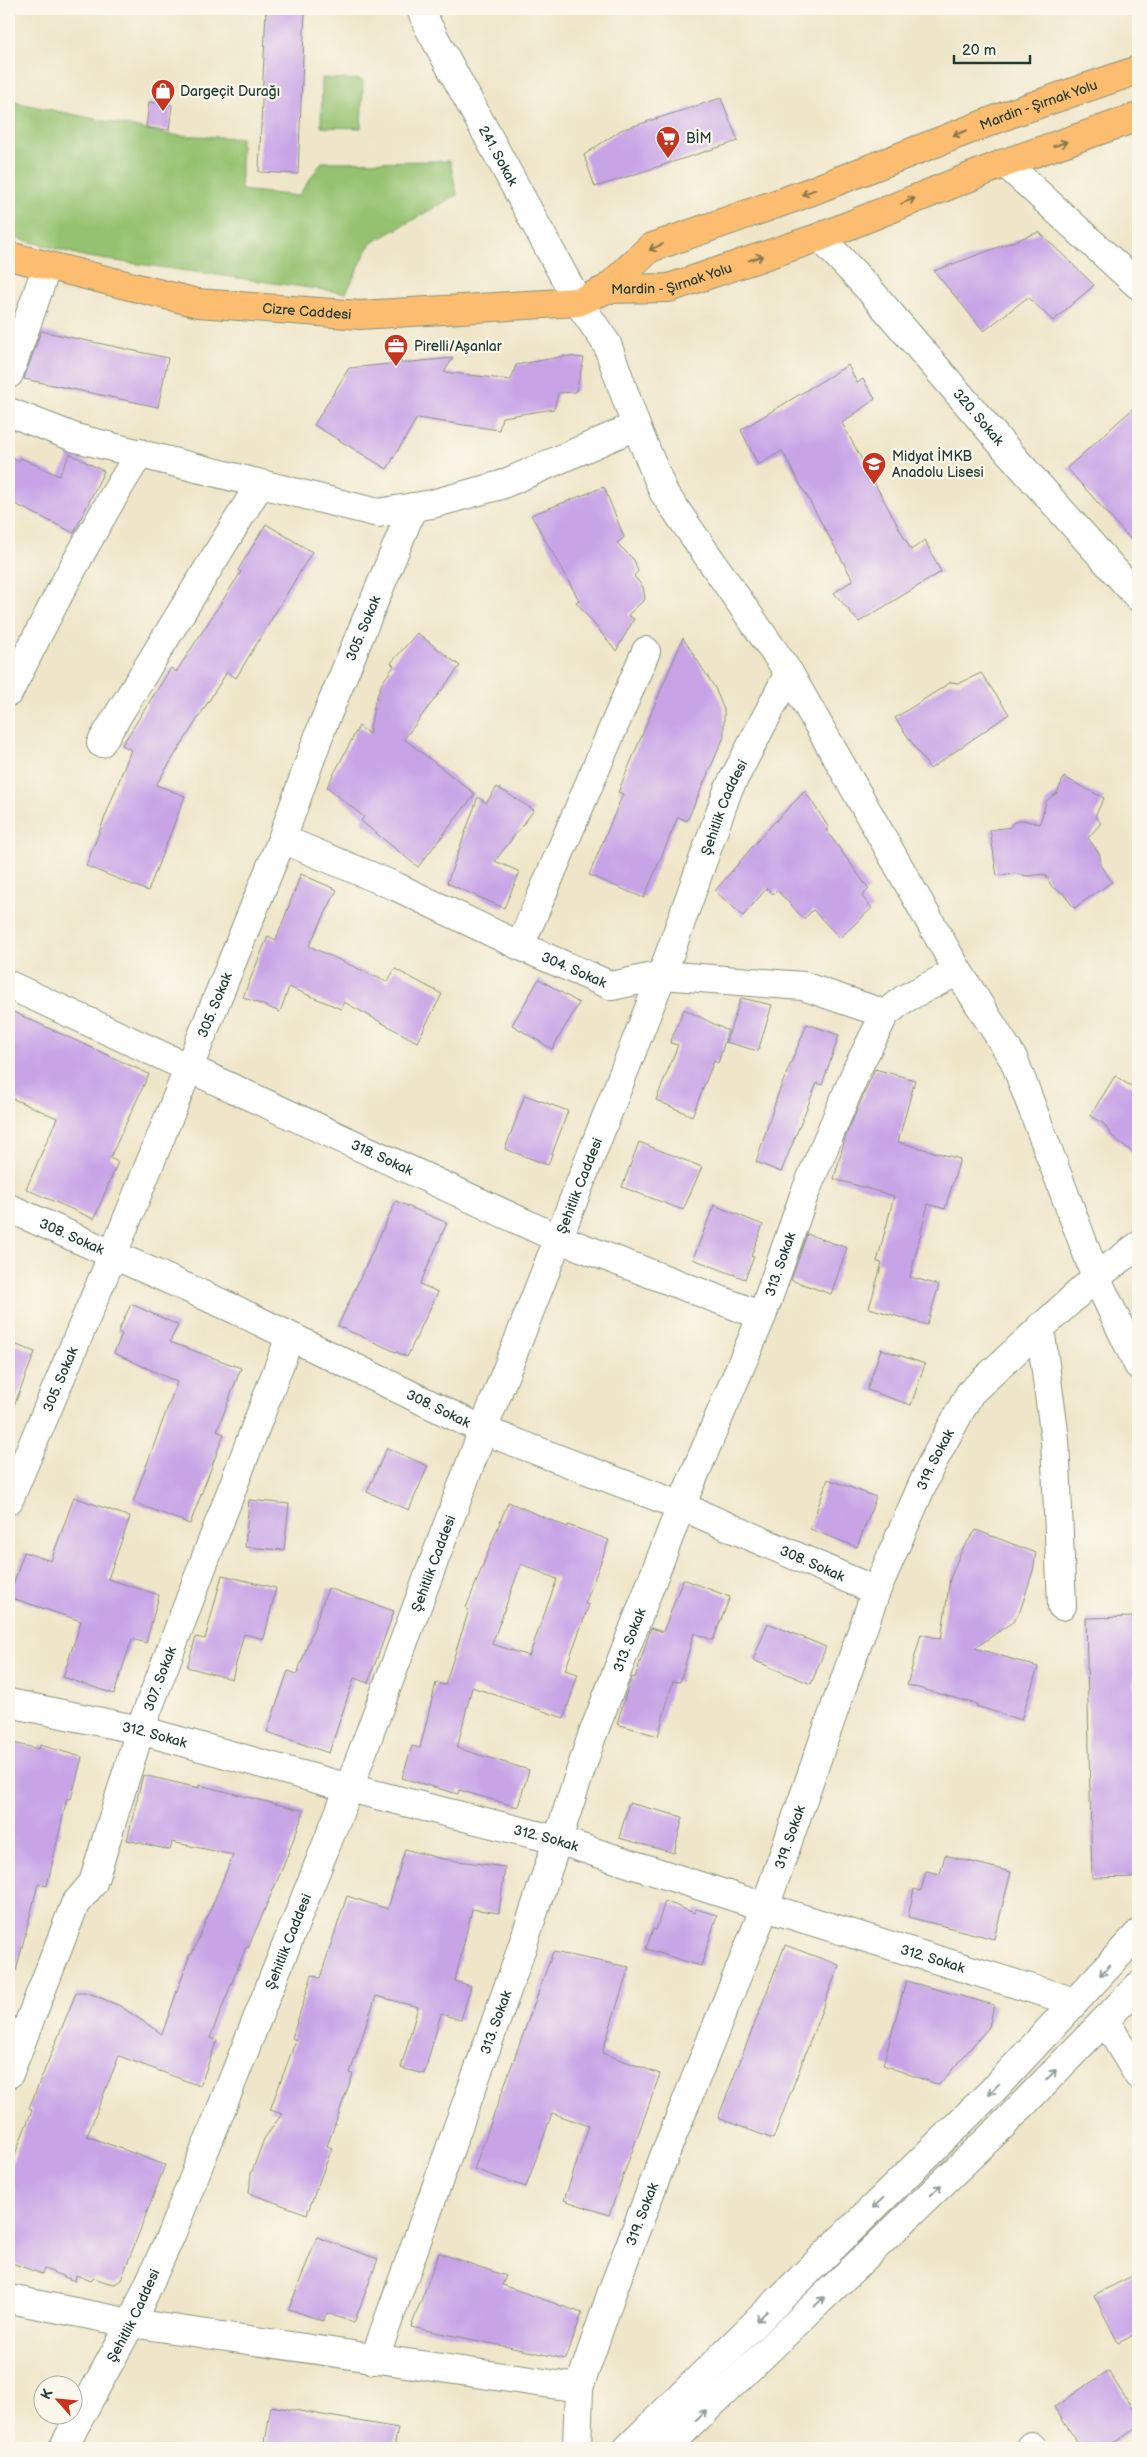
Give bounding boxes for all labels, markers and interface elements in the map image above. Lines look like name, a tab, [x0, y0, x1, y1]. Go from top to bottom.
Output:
scale bar	[954, 32, 1031, 64]
text: 20 m	[962, 41, 996, 60]
street label: Mardin - Şırnak Yolu	[977, 76, 1100, 134]
shop icon: Dargeçit Durağı	[150, 78, 176, 112]
place label: Dargeçit Durağı	[180, 83, 280, 100]
street label: 241. Sokak	[475, 123, 521, 189]
supermarket icon: BİM	[655, 125, 681, 159]
place label: BİM	[686, 129, 712, 147]
one-way arrow	[953, 129, 969, 138]
one-way arrow	[1052, 139, 1068, 148]
one-way arrow	[802, 188, 817, 197]
one-way arrow	[900, 196, 915, 206]
one-way arrow	[649, 243, 664, 252]
one-way arrow	[748, 253, 764, 263]
street label: Mardin - Şırnak Yolu	[611, 259, 734, 298]
street label: Cizre Caddesi	[262, 300, 352, 323]
office icon: Pirelli/Aşanlar	[383, 333, 409, 367]
place label: Pirelli/Aşanlar	[414, 338, 503, 355]
street label: 320. Sokak	[949, 386, 1007, 449]
place label: Midyat İMKB Anadolu Lisesi	[892, 447, 984, 481]
school or university icon: Midyat İMKB Anadolu Lisesi	[861, 451, 887, 485]
street label: 305. Sokak	[342, 593, 384, 664]
street label: Şehitlik Caddesi	[697, 757, 751, 858]
street label: 304. Sokak	[539, 948, 609, 992]
street label: 305. Sokak	[194, 970, 236, 1040]
street label: Şehitlik Caddesi	[553, 1135, 606, 1236]
street label: 318. Sokak	[348, 1136, 416, 1179]
street label: 308. Sokak	[37, 1215, 107, 1259]
street label: 313. Sokak	[761, 1230, 799, 1299]
street label: 305. Sokak	[39, 1344, 82, 1415]
street label: 308. Sokak	[403, 1386, 473, 1432]
street label: 319. Sokak	[913, 1426, 958, 1493]
street label: Şehitlik Caddesi	[408, 1513, 459, 1614]
street label: 308. Sokak	[777, 1542, 847, 1585]
street label: 313. Sokak	[610, 1606, 650, 1674]
street label: 307. Sokak	[140, 1644, 180, 1714]
street label: 312. Sokak	[121, 1719, 189, 1752]
street label: 319. Sokak	[771, 1803, 809, 1871]
street label: 312. Sokak	[512, 1822, 581, 1855]
street label: Şehitlik Caddesi	[262, 1891, 315, 1992]
street label: 312. Sokak	[898, 1941, 967, 1977]
one-way arrow	[1099, 1963, 1111, 1976]
street label: 313. Sokak	[477, 1988, 515, 2057]
one-way arrow	[1045, 2070, 1057, 2082]
one-way arrow	[988, 2082, 1000, 2095]
street label: 319. Sokak	[622, 2180, 662, 2248]
one-way arrow	[930, 2184, 942, 2196]
one-way arrow	[872, 2196, 884, 2209]
street label: Şehitlik Caddesi	[103, 2266, 163, 2365]
one-way arrow	[812, 2296, 825, 2308]
one-way arrow	[757, 2310, 769, 2322]
north arrow	[32, 2374, 82, 2424]
text: K	[37, 2386, 57, 2402]
one-way arrow	[695, 2409, 707, 2421]

